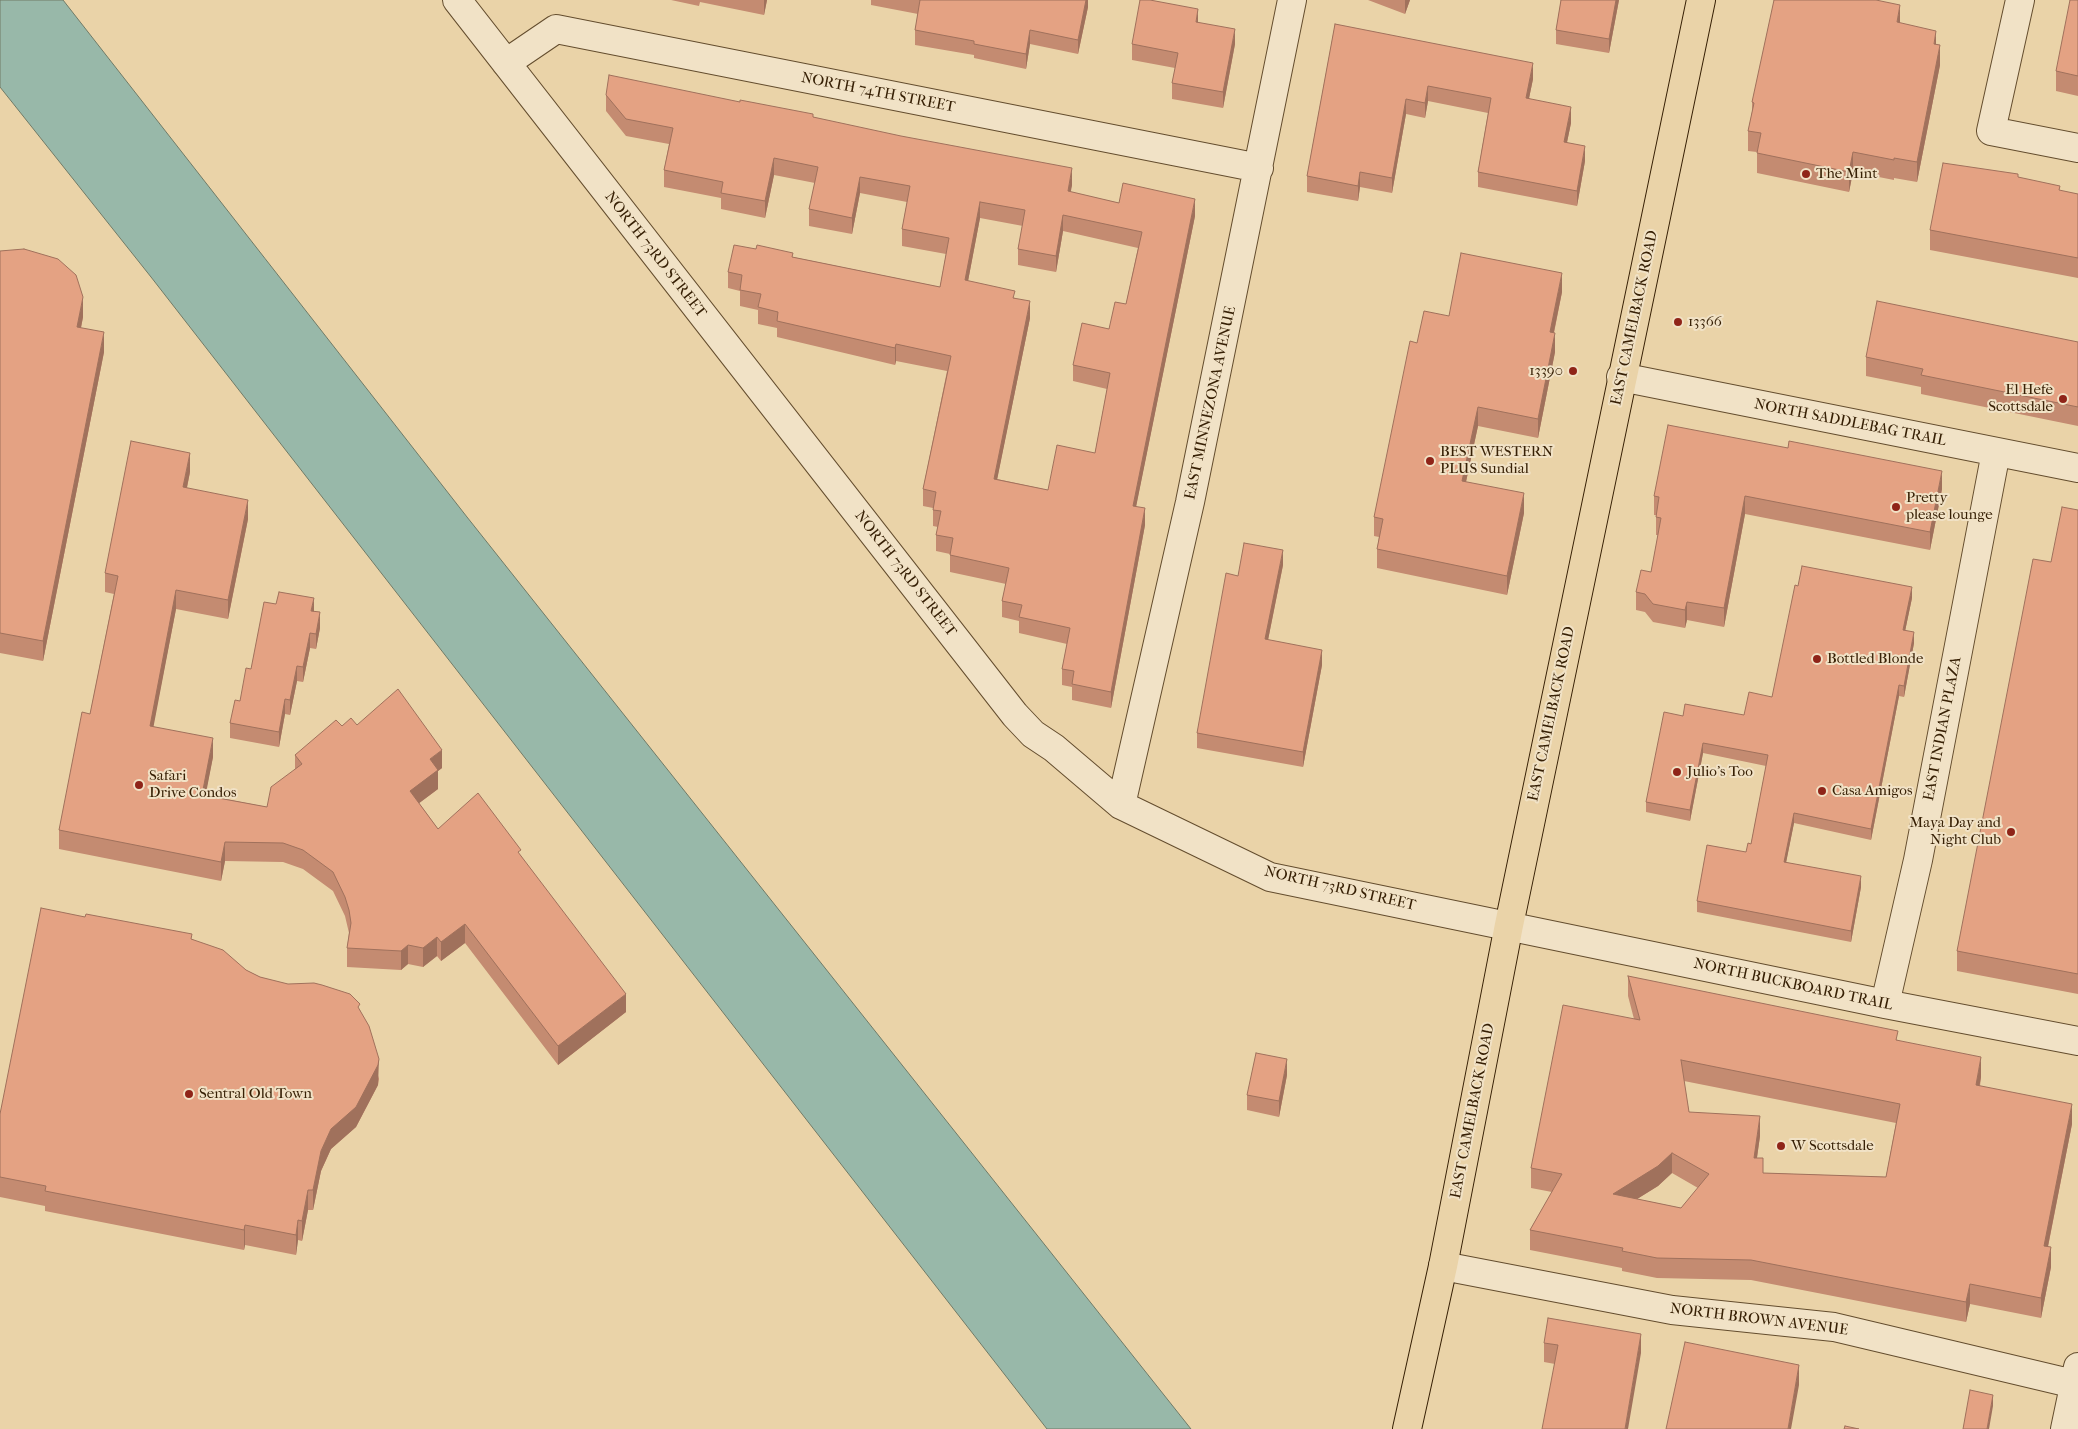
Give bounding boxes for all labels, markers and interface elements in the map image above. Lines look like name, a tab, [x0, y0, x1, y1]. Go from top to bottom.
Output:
street label: NORTH 74TH STREET	[799, 69, 957, 117]
place label: The Mint	[1816, 165, 1878, 183]
marker: The Mint	[1800, 168, 1812, 180]
street label: NORTH 73RD STREET	[600, 189, 710, 321]
street label: EAST CAMELBACK ROAD	[1608, 229, 1662, 407]
street label: EAST MINNEZONA AVENUE	[1182, 305, 1240, 501]
place label: 13366	[1688, 313, 1722, 331]
marker: 13366	[1672, 316, 1684, 328]
place label: 13390	[1529, 362, 1563, 380]
marker: 13390	[1567, 365, 1579, 377]
place label: El Hefe Scottsdale	[1988, 381, 2053, 416]
marker: El Hefe Scottsdale	[2057, 393, 2069, 405]
street label: NORTH SADDLEBAG TRAIL	[1752, 396, 1948, 450]
place label: BEST WESTERN PLUS Sundial	[1440, 443, 1553, 478]
marker: BEST WESTERN PLUS Sundial	[1424, 455, 1436, 467]
place label: Pretty please lounge	[1906, 489, 1993, 524]
marker: Pretty please lounge	[1890, 501, 1902, 513]
street label: NORTH 73RD STREET	[850, 508, 960, 640]
street label: EAST CAMELBACK ROAD	[1525, 625, 1579, 803]
place label: Bottled Blonde	[1827, 650, 1923, 668]
marker: Bottled Blonde	[1811, 653, 1823, 665]
street label: EAST INDIAN PLAZA	[1920, 655, 1966, 803]
place label: Julio's Too	[1687, 763, 1753, 781]
marker: Julio's Too	[1671, 766, 1683, 778]
place label: Safari Drive Condos	[149, 767, 236, 802]
marker: Safari Drive Condos	[133, 779, 145, 791]
place label: Casa Amigos	[1832, 782, 1912, 800]
marker: Casa Amigos	[1816, 785, 1828, 797]
place label: Maya Day and Night Club	[1910, 814, 2001, 849]
marker: Maya Day and Night Club	[2005, 826, 2017, 838]
street label: NORTH 73RD STREET	[1263, 863, 1417, 915]
street label: NORTH BUCKBOARD TRAIL	[1692, 955, 1894, 1015]
street label: EAST CAMELBACK ROAD	[1447, 1022, 1499, 1200]
place label: Sentral Old Town	[199, 1085, 312, 1103]
marker: Sentral Old Town	[183, 1088, 195, 1100]
place label: W Scottsdale	[1791, 1137, 1874, 1155]
marker: W Scottsdale	[1775, 1140, 1787, 1152]
street label: NORTH BROWN AVENUE	[1669, 1300, 1849, 1340]

